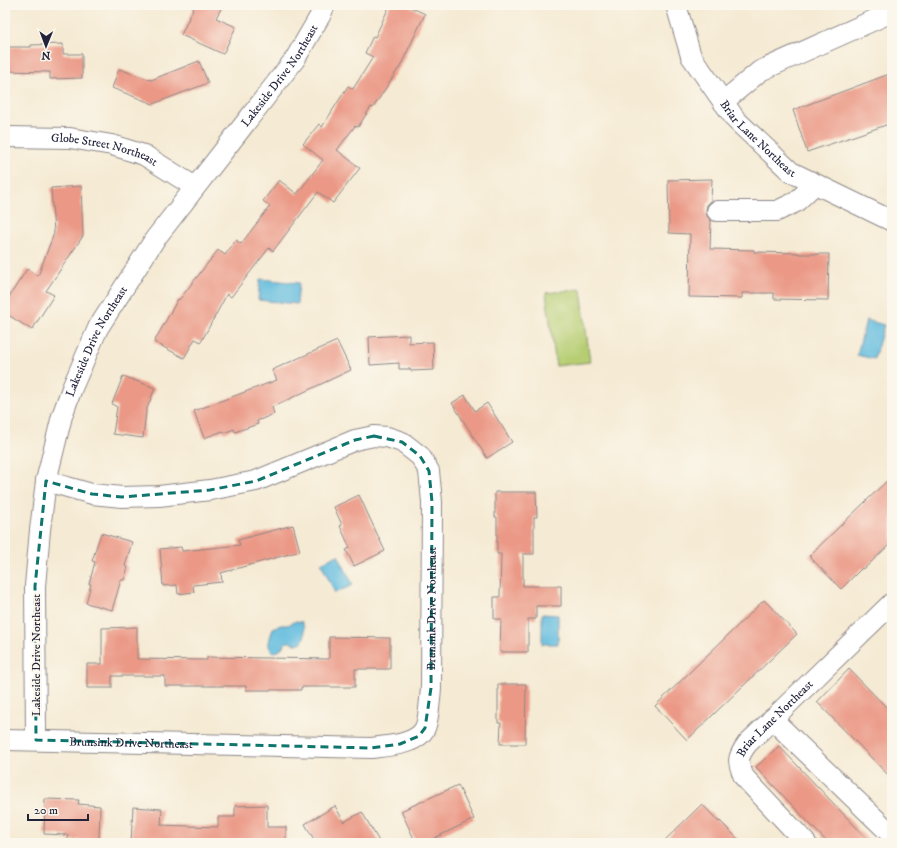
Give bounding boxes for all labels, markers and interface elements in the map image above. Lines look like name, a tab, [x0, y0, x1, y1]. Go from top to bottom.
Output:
street label: Lakeside Drive Northeast	[238, 21, 321, 130]
north arrow	[26, 26, 66, 66]
text: N	[41, 48, 50, 62]
street label: Briar Lane Northeast	[717, 97, 798, 181]
street label: Globe Street Northeast	[51, 130, 161, 169]
street label: Lakeside Drive Northeast	[62, 283, 131, 399]
street label: Brunsink Drive Northeast	[424, 547, 439, 670]
street label: Lakeside Drive Northeast	[29, 594, 44, 716]
street label: Briar Lane Northeast	[733, 677, 816, 759]
street label: Brunsink Drive Northeast	[69, 734, 193, 752]
scale bar	[28, 796, 88, 822]
text: 20 m	[34, 803, 58, 818]

